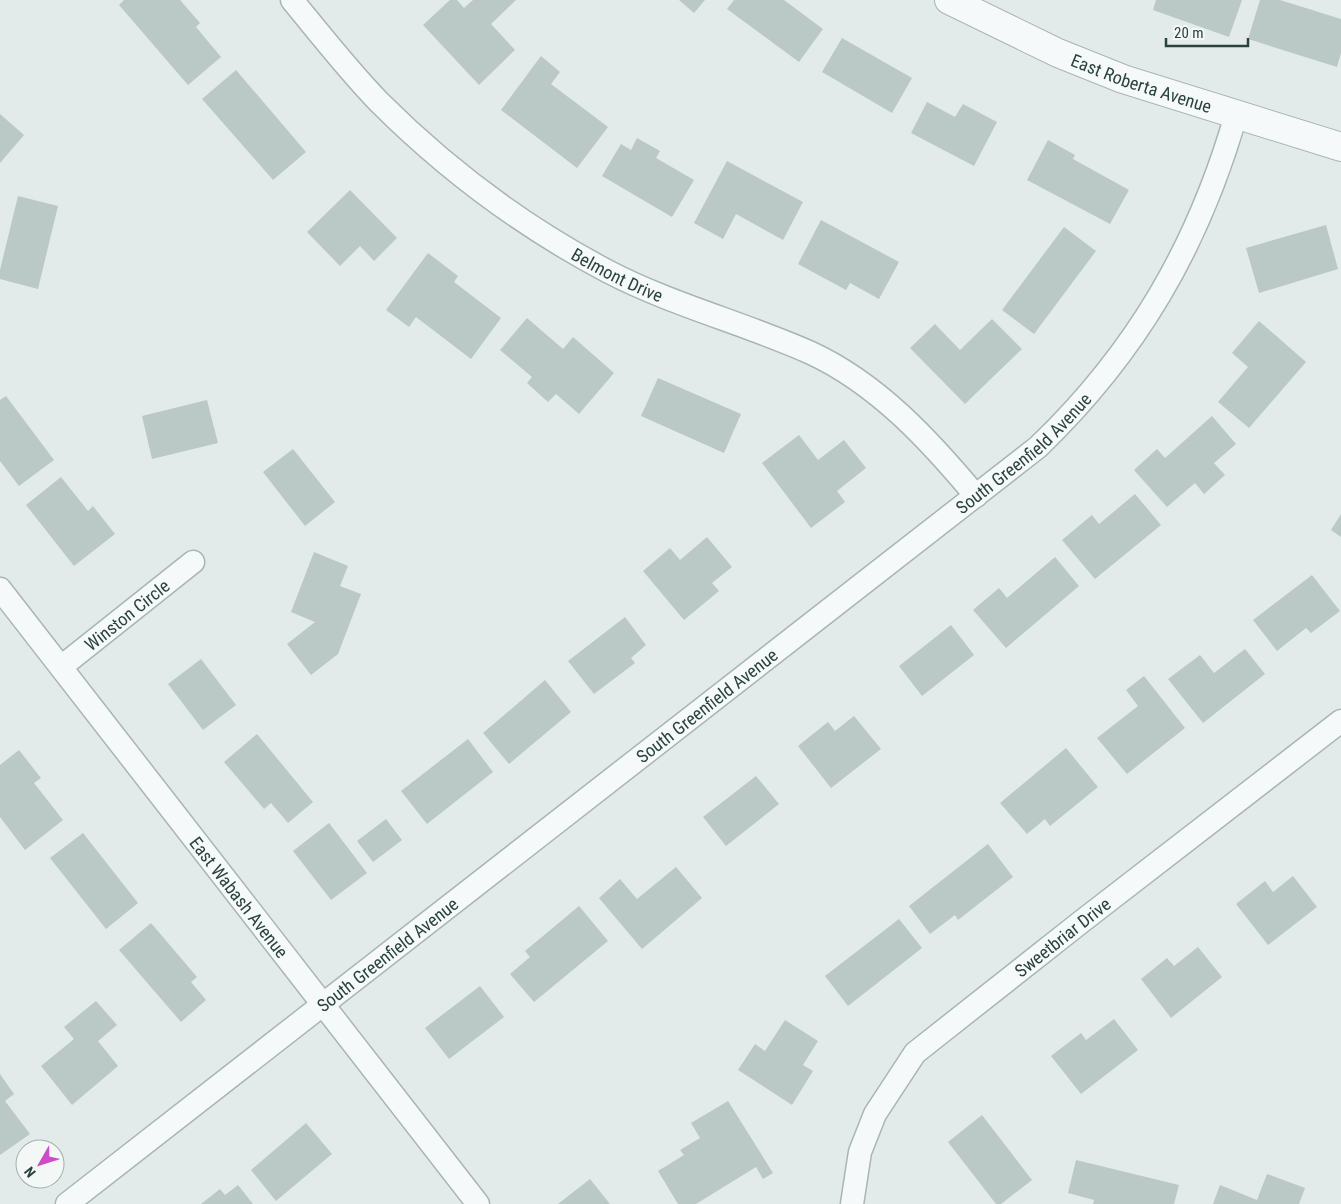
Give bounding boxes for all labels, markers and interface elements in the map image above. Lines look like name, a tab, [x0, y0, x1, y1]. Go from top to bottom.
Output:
scale bar	[1166, 15, 1248, 47]
text: 20 m	[1174, 24, 1204, 42]
street label: East Roberta Avenue	[1068, 49, 1214, 117]
street label: Belmont Drive	[568, 243, 666, 306]
street label: South Greenfield Avenue	[951, 388, 1095, 518]
street label: Winston Circle	[80, 575, 173, 655]
street label: South Greenfield Avenue	[632, 644, 781, 767]
street label: East Wabash Avenue	[186, 832, 293, 962]
street label: South Greenfield Avenue	[312, 893, 462, 1016]
street label: Sweetbriar Drive	[1010, 893, 1114, 981]
north arrow	[15, 1139, 65, 1189]
text: N	[21, 1164, 39, 1181]

